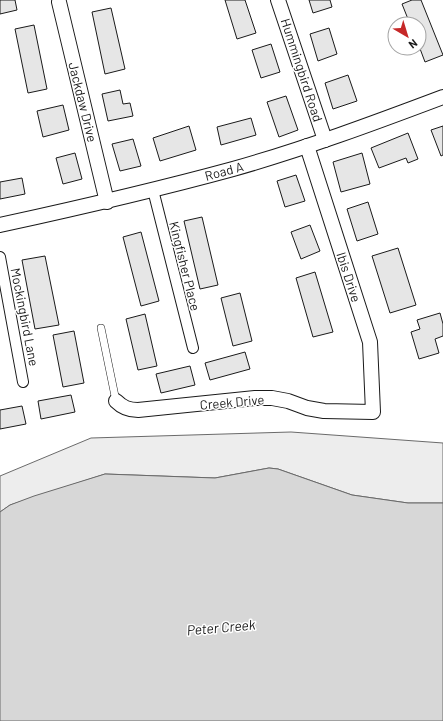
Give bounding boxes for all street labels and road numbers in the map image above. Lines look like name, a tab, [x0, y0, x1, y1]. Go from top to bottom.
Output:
street label: Hummingbird Road	[278, 16, 326, 124]
street label: Jackdaw Drive	[65, 60, 101, 144]
street label: Road A	[203, 158, 245, 184]
street label: Kingfisher Place	[166, 220, 204, 312]
street label: Ibis Drive	[333, 250, 365, 304]
street label: Mockingbird Lane	[8, 267, 42, 367]
street label: Creek Drive	[199, 391, 265, 413]

